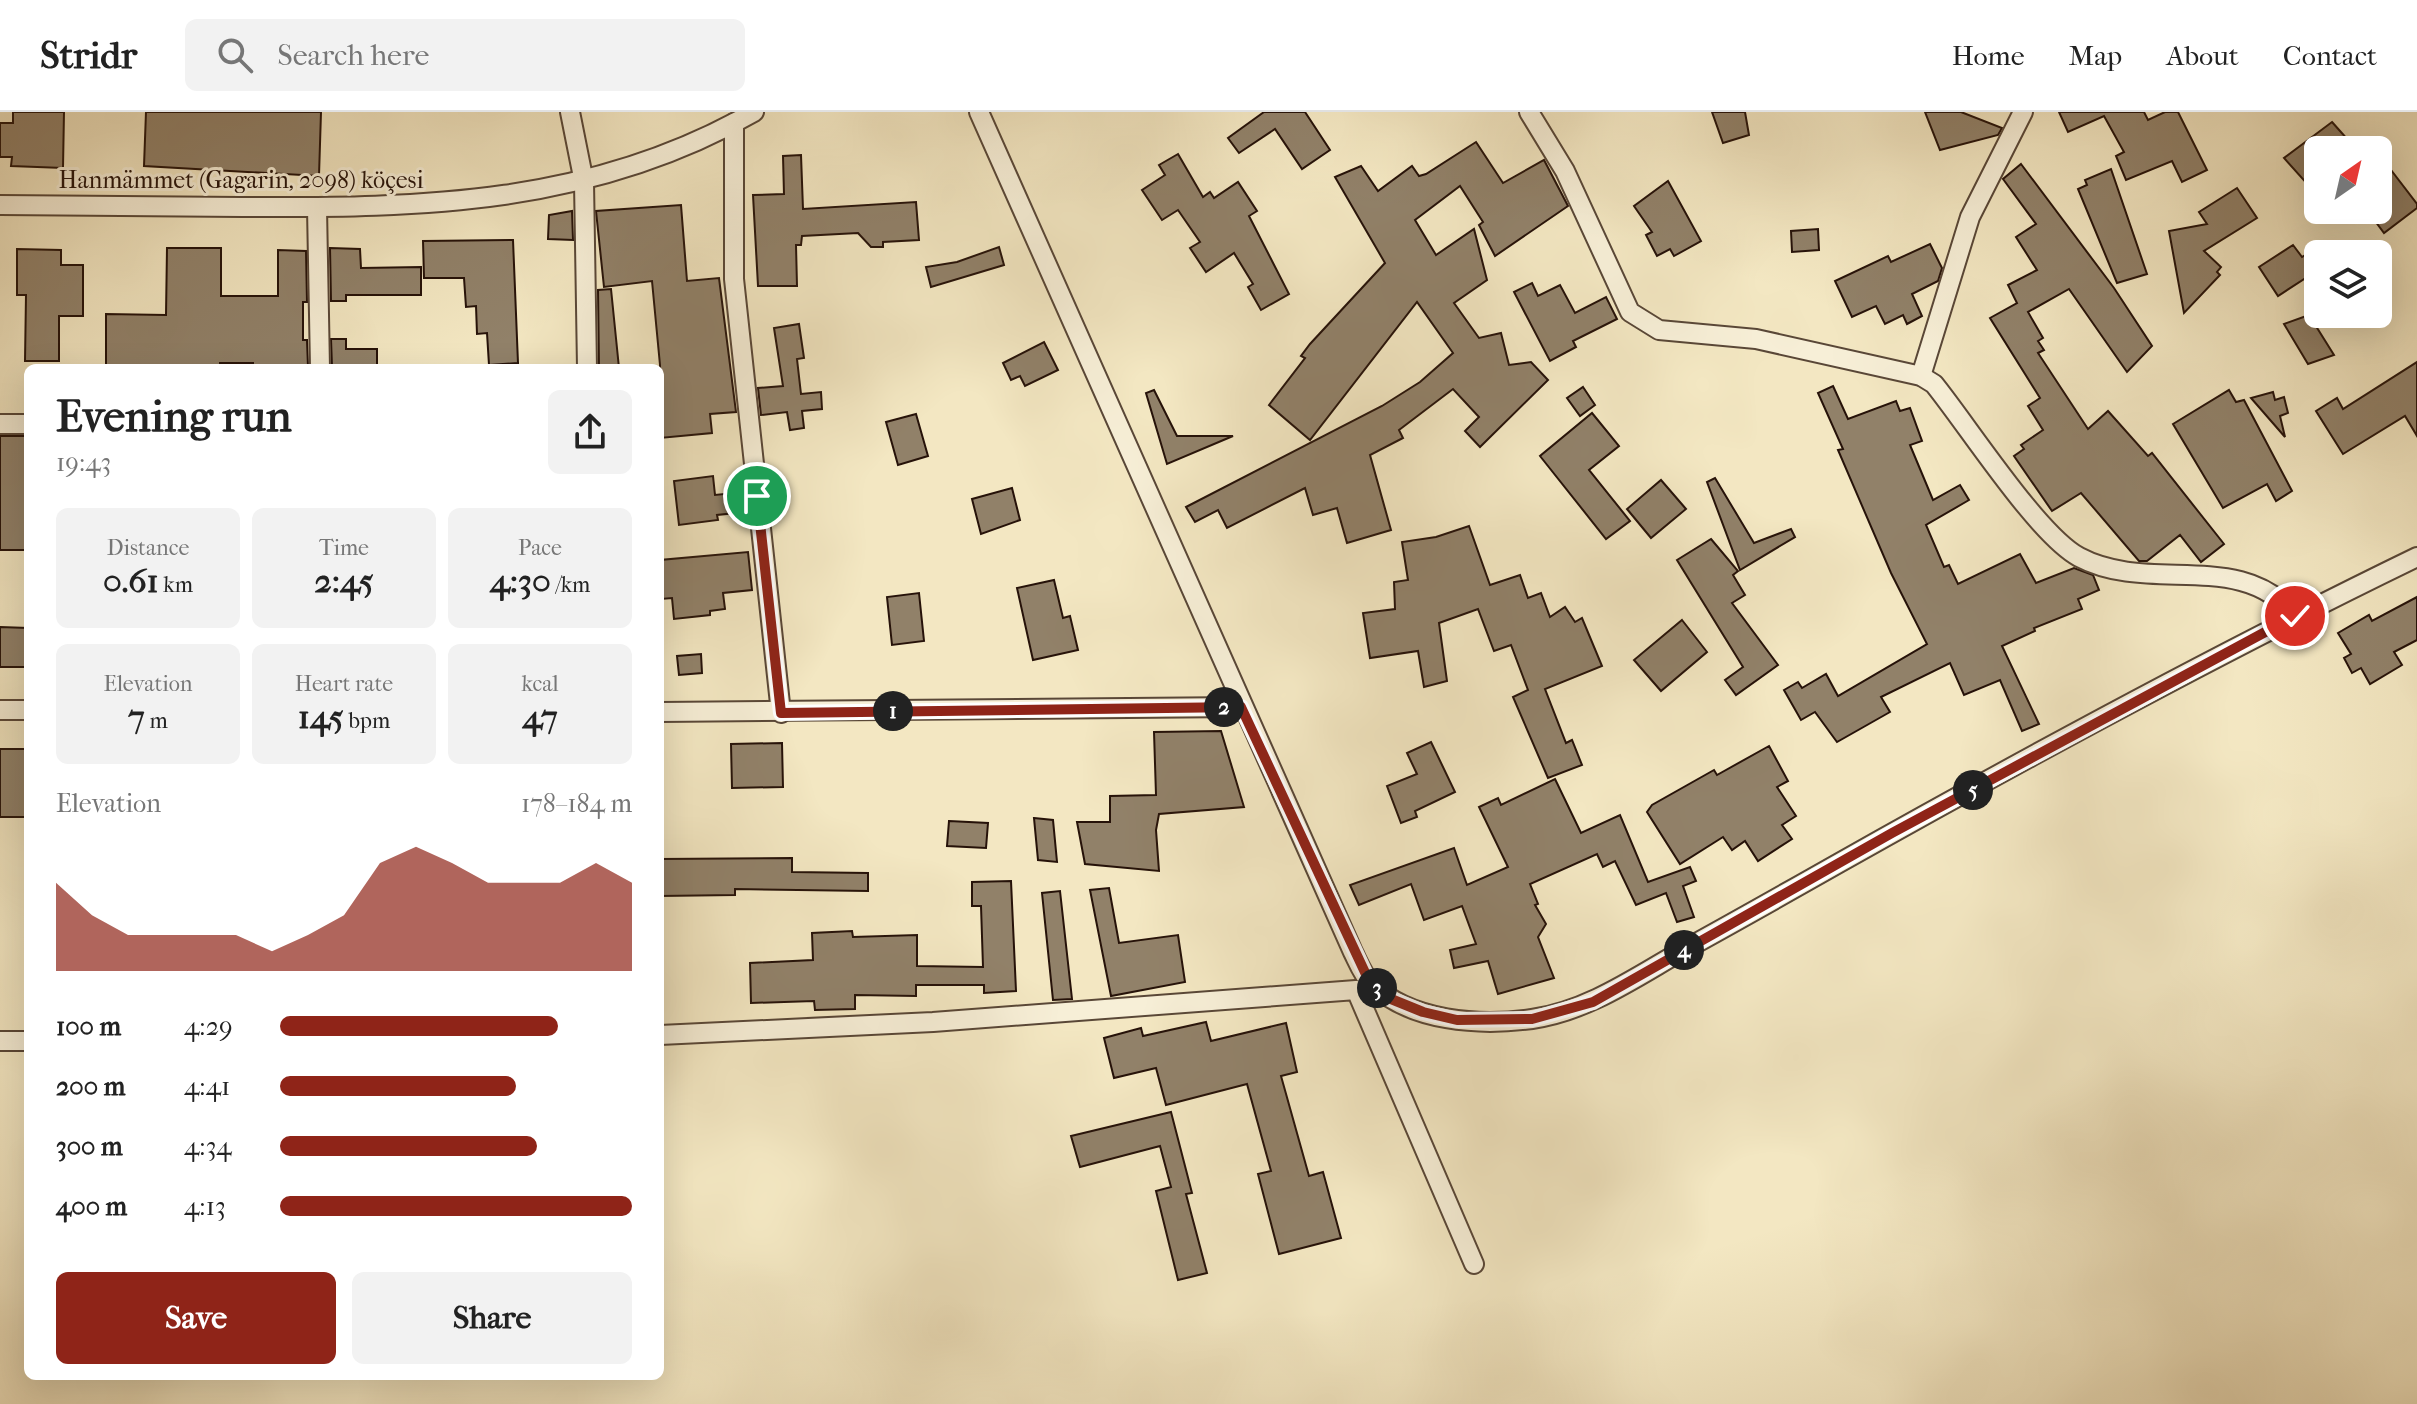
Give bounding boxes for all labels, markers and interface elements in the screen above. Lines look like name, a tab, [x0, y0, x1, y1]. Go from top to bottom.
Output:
search box	[185, 19, 745, 91]
text: Stridr	[40, 33, 137, 78]
icon: search	[213, 33, 257, 77]
text: Search here	[277, 38, 429, 73]
text: Home	[1952, 39, 2025, 72]
text: Map	[2069, 39, 2122, 72]
text: About	[2166, 39, 2239, 72]
text: Contact	[2283, 39, 2377, 72]
north arrow	[2304, 136, 2392, 224]
map controls	[2304, 136, 2392, 328]
street label: Hanmämmet (Gagarin, 2098) köçesi	[58, 166, 424, 195]
button: layers	[2304, 240, 2392, 328]
button: share	[548, 390, 632, 474]
text: Evening run	[56, 391, 291, 442]
text: 19:43	[56, 447, 111, 478]
pin	[723, 462, 791, 530]
icon: arrive	[735, 474, 779, 518]
text: Distance	[107, 535, 189, 561]
text: Time	[319, 535, 369, 561]
text: Pace	[518, 535, 562, 561]
text: 0.61	[103, 561, 159, 601]
text: 2:45	[314, 561, 374, 601]
text: 4:30	[490, 561, 551, 601]
text: km	[159, 572, 193, 598]
text: /km	[551, 572, 590, 598]
pin	[2261, 582, 2329, 650]
icon: check	[2273, 594, 2317, 638]
text: Elevation	[104, 671, 192, 697]
text: Heart rate	[295, 671, 393, 697]
text: kcal	[521, 671, 559, 697]
pin: 2	[1204, 687, 1244, 727]
pin: 1	[873, 691, 913, 731]
text: 2	[1218, 694, 1230, 720]
text: 7	[128, 697, 145, 737]
text: 145	[298, 697, 344, 737]
text: 47	[522, 697, 558, 737]
text: 1	[889, 698, 897, 724]
text: m	[145, 708, 168, 734]
text: bpm	[344, 708, 390, 734]
pin: 5	[1953, 770, 1993, 810]
text: 5	[1968, 777, 1978, 803]
text: Elevation	[56, 788, 161, 819]
text: 178–184 m	[521, 788, 632, 819]
pin: 4	[1664, 930, 1704, 970]
text: 4	[1678, 937, 1691, 963]
pin: 3	[1357, 968, 1397, 1008]
text: 3	[1372, 975, 1382, 1001]
text: 100 m	[56, 1011, 121, 1042]
text: 4:29	[184, 1011, 233, 1042]
text: 200 m	[56, 1071, 125, 1102]
text: 4:41	[184, 1071, 230, 1102]
text: 300 m	[56, 1131, 123, 1162]
text: 4:34	[184, 1131, 232, 1162]
text: 400 m	[56, 1191, 127, 1222]
text: 4:13	[184, 1191, 226, 1222]
button: Save	[56, 1272, 336, 1364]
button: Share	[352, 1272, 632, 1364]

